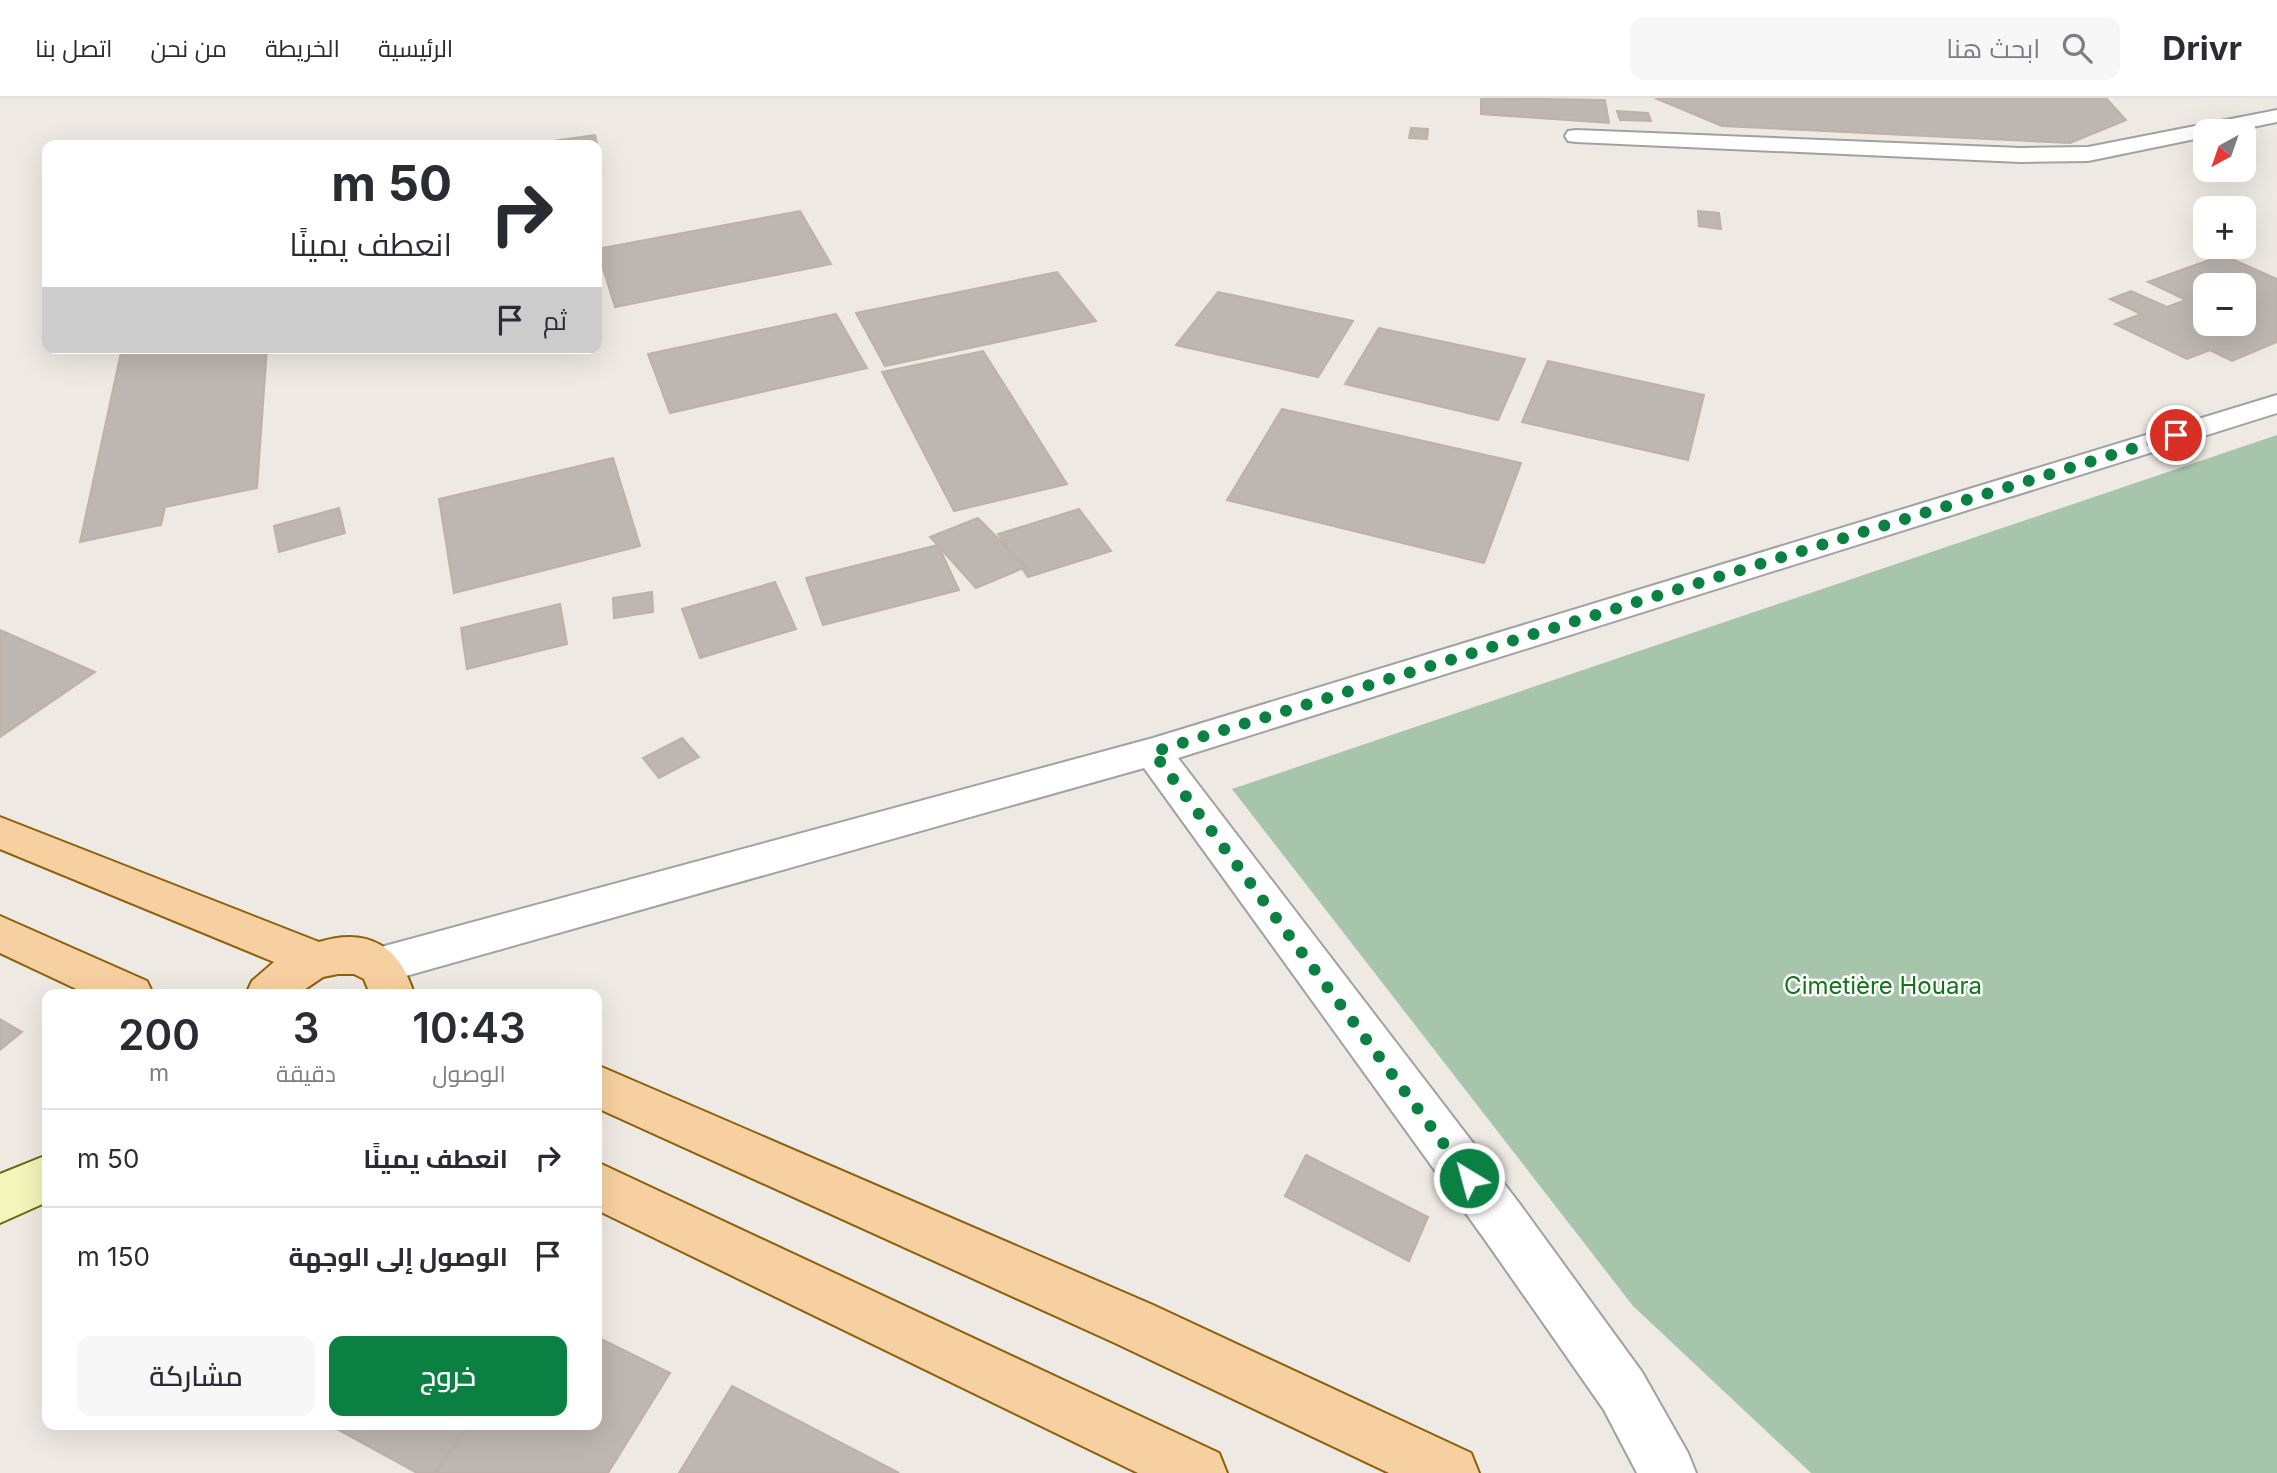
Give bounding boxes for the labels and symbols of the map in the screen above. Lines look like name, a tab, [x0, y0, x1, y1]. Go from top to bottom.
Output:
north arrow	[2193, 119, 2256, 182]
pin	[2146, 405, 2206, 465]
park label: Cimetière Houara	[1784, 971, 1982, 1000]
position arrow	[1432, 1141, 1506, 1215]

